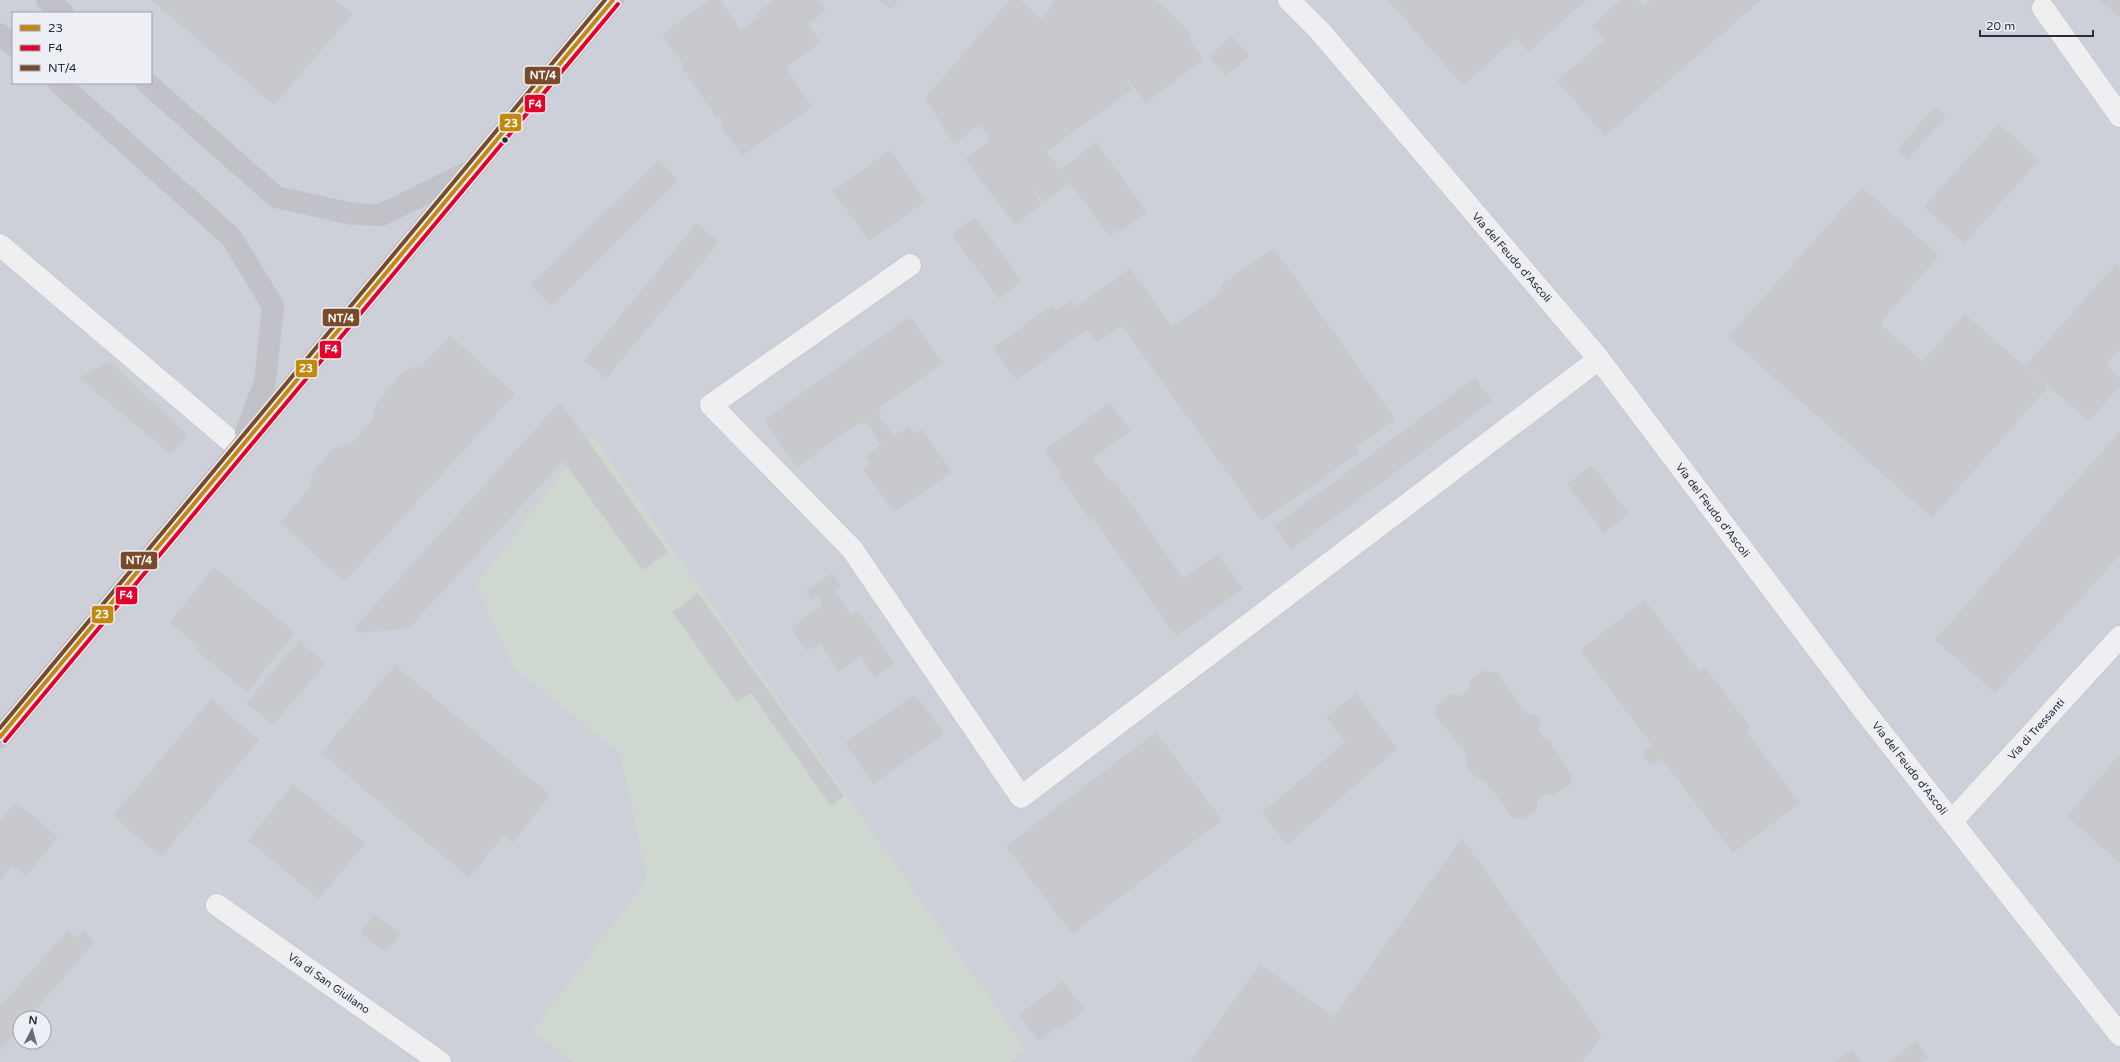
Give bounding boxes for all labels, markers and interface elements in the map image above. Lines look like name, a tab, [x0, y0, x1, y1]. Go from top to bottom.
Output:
legend	[12, 12, 152, 84]
scale bar	[1980, 12, 2093, 38]
text: 20 m	[1986, 19, 2015, 33]
text: 23	[48, 21, 63, 35]
text: F4	[48, 41, 63, 55]
text: NT/4	[48, 61, 77, 75]
line badge: NT/4	[524, 66, 561, 85]
text: NT/4	[530, 69, 556, 82]
line badge: F4	[524, 94, 546, 113]
text: F4	[528, 98, 542, 111]
line badge: 23	[499, 113, 522, 132]
text: 23	[504, 117, 518, 130]
unlabelled marker	[500, 135, 510, 145]
street label: Via del Feudo d'Ascoli	[1469, 210, 1554, 305]
line badge: NT/4	[322, 308, 360, 327]
text: NT/4	[328, 312, 354, 325]
line badge: F4	[319, 340, 342, 359]
text: F4	[324, 343, 338, 356]
line badge: 23	[295, 359, 318, 378]
text: 23	[299, 362, 313, 375]
street label: Via del Feudo d'Ascoli	[1673, 461, 1752, 560]
line badge: NT/4	[120, 551, 158, 570]
text: NT/4	[126, 554, 152, 567]
line badge: F4	[115, 586, 138, 605]
text: F4	[119, 589, 133, 602]
line badge: 23	[91, 605, 114, 624]
text: 23	[95, 608, 109, 621]
street label: Via di Tressanti	[2005, 696, 2067, 763]
street label: Via del Feudo d'Ascoli	[1869, 719, 1950, 817]
street label: Via di San Giuliano	[285, 950, 372, 1017]
north arrow	[12, 1010, 52, 1050]
text: N	[28, 1014, 38, 1027]

